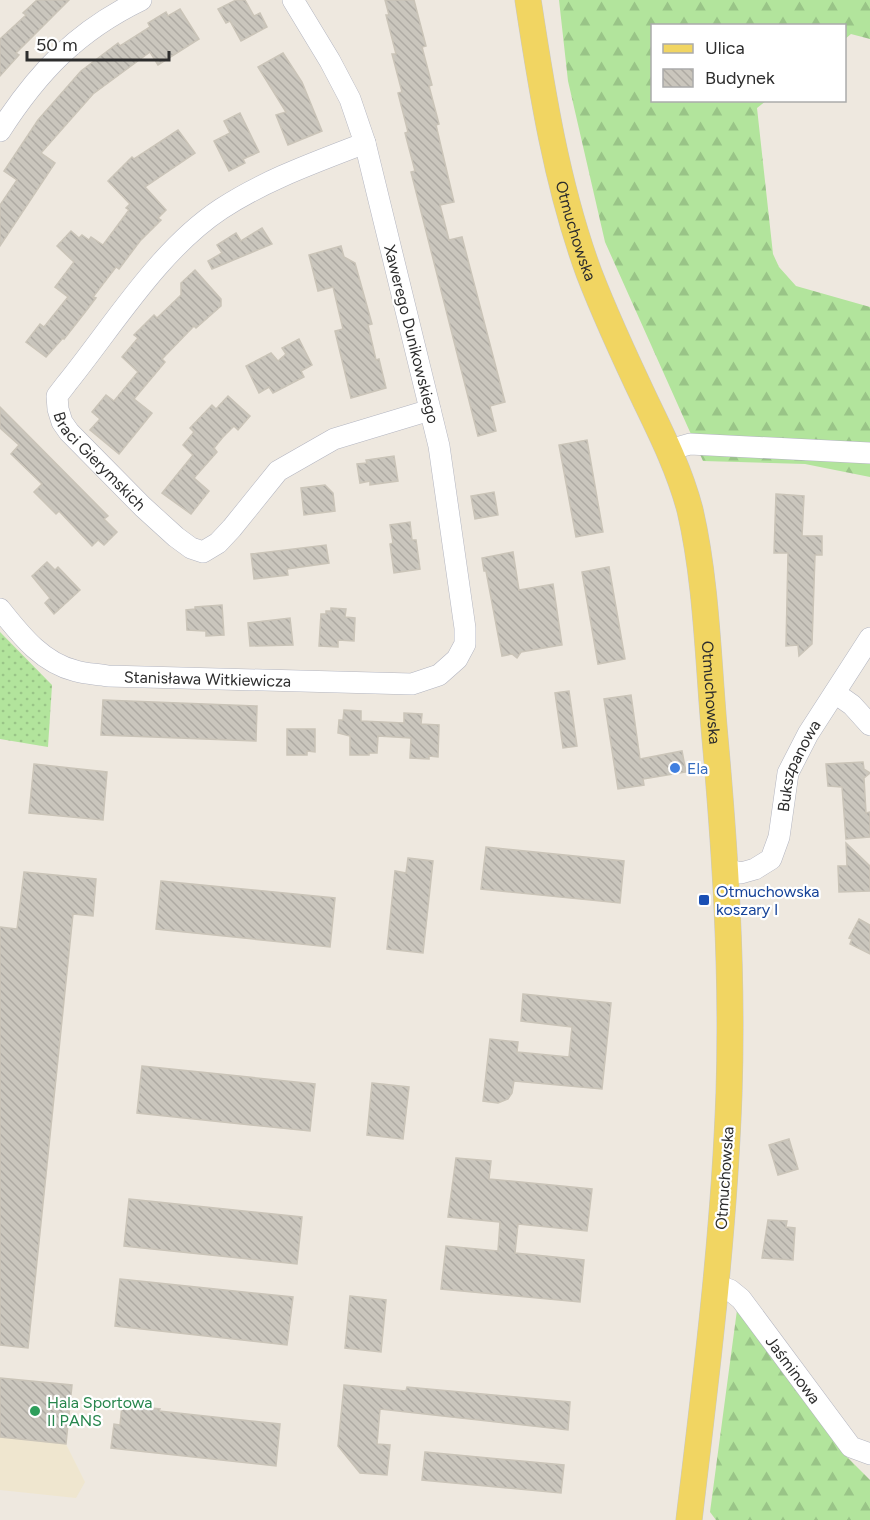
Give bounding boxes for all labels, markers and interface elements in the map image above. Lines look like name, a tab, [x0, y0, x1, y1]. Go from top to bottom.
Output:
scale bar	[27, 24, 170, 62]
legend	[651, 24, 846, 102]
text: 50 m	[36, 34, 78, 56]
text: Ulica	[705, 37, 745, 59]
text: Budynek	[705, 67, 775, 89]
street label: Otmuchowska	[552, 179, 600, 284]
street label: Xawerego Dunikowskiego	[380, 243, 443, 425]
street label: Braci Gierymskich	[49, 409, 150, 514]
street label: Otmuchowska	[698, 640, 724, 745]
street label: Stanisława Witkiewicza	[124, 667, 291, 691]
street label: Bukszpanowa	[774, 716, 825, 813]
place label: Ela	[687, 759, 708, 778]
marker: Ela	[668, 761, 682, 775]
place label: Otmuchowska koszary I	[716, 882, 819, 919]
marker: Otmuchowska koszary I	[697, 893, 711, 907]
street label: Otmuchowska	[711, 1126, 738, 1230]
street label: Jaśminowa	[762, 1332, 824, 1408]
place label: Hala Sportowa II PANS	[47, 1393, 152, 1430]
marker: Hala Sportowa II PANS	[28, 1404, 42, 1418]

